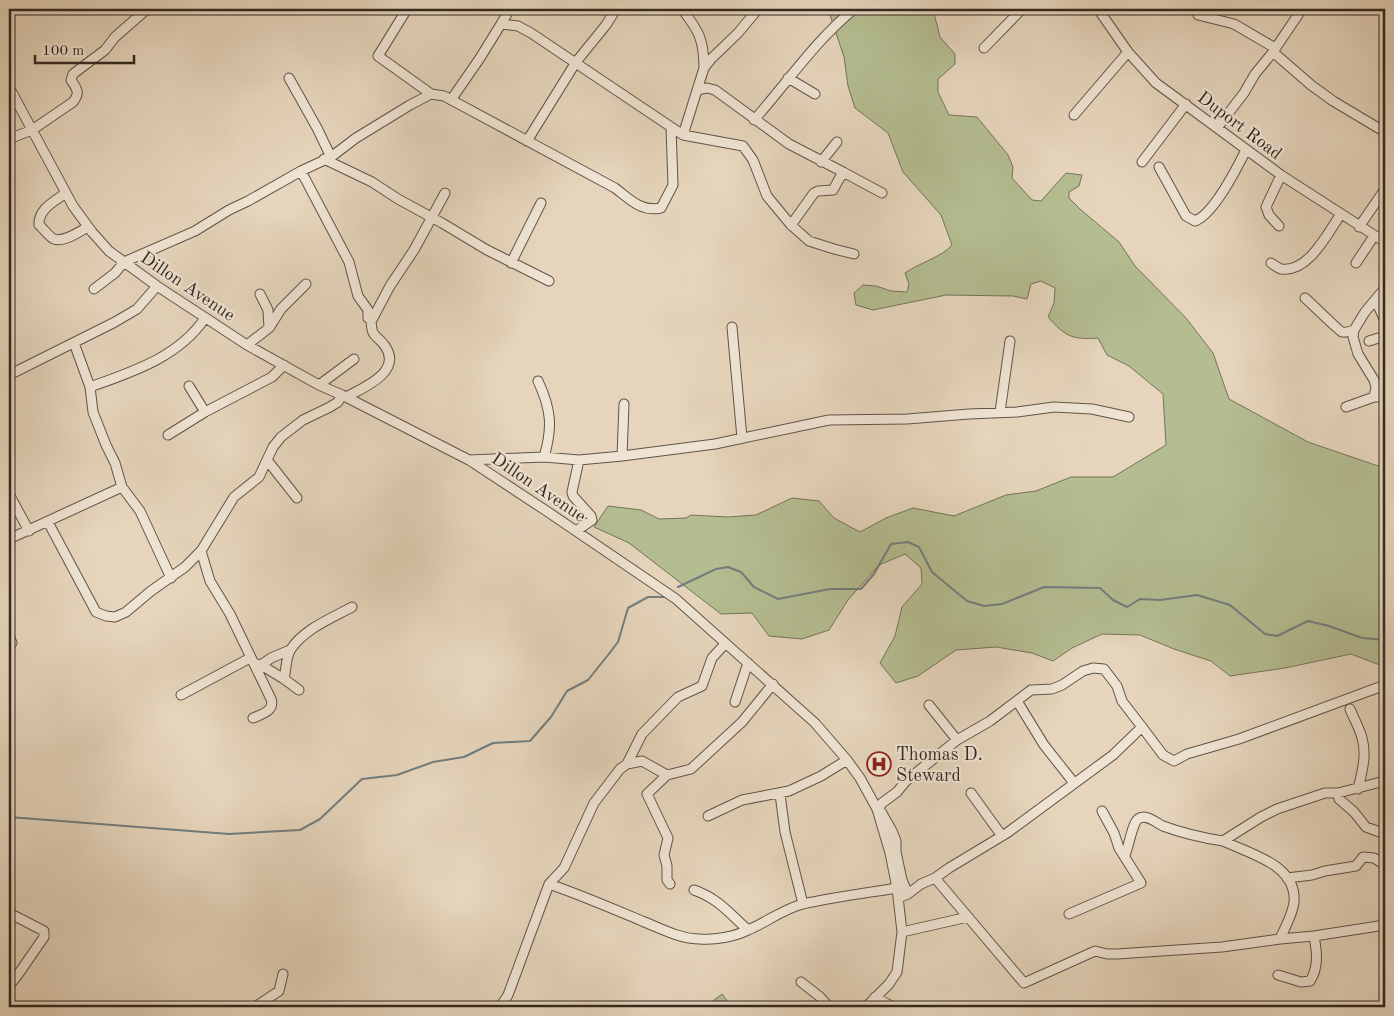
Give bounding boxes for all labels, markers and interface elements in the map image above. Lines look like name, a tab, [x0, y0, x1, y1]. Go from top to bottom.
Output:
scale bar	[35, 32, 134, 64]
text: 100 m	[42, 44, 84, 59]
street label: Duport Road	[1194, 88, 1285, 163]
street label: Dillon Avenue	[137, 249, 238, 325]
street label: Dillon Avenue	[488, 450, 589, 526]
place label: Thomas D. Steward	[896, 746, 983, 785]
hospital icon: Thomas D. Steward	[866, 751, 892, 777]

